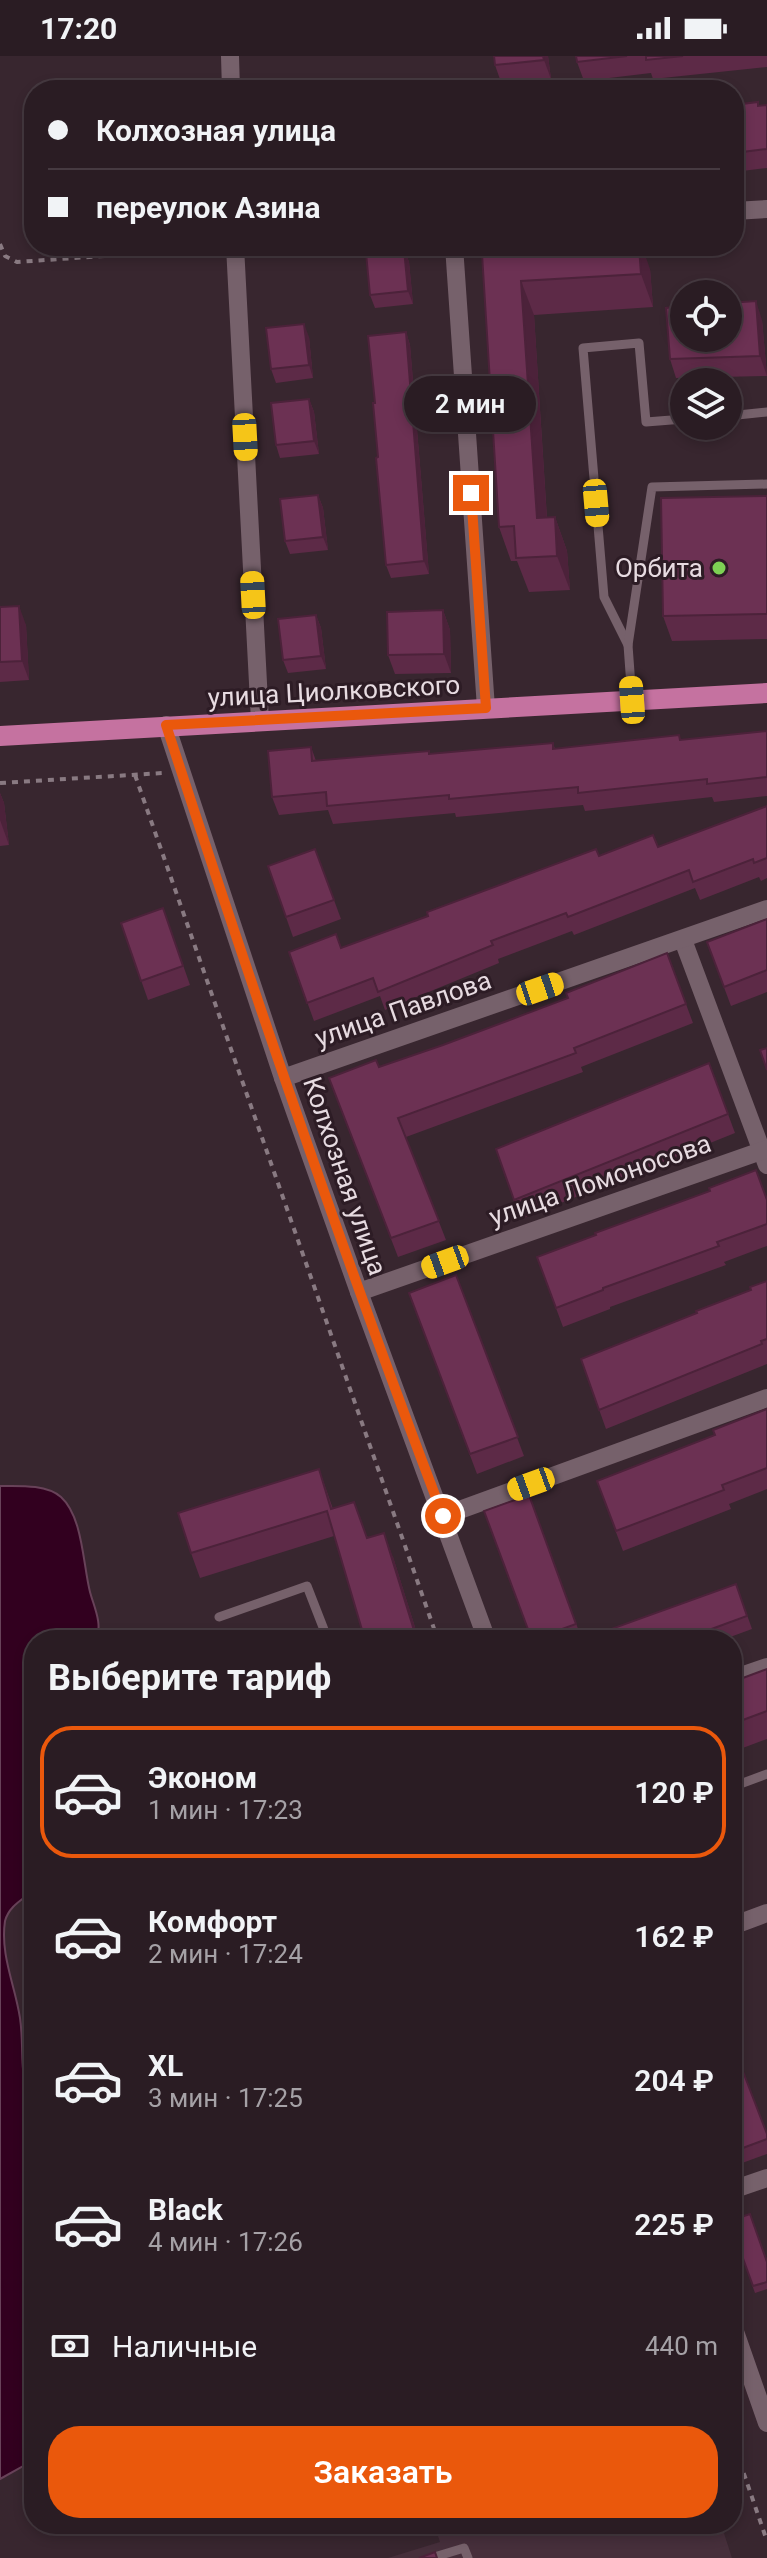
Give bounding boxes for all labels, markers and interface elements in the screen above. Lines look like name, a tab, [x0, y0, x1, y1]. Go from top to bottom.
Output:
text: 17:20	[40, 11, 117, 46]
text: Колхозная улица	[96, 113, 336, 148]
text: переулок Азина	[96, 190, 320, 225]
map controls	[670, 280, 742, 440]
button: locate	[670, 280, 742, 352]
button: layers	[670, 368, 742, 440]
callout: 2 мин	[405, 377, 537, 433]
text: 2 мин	[435, 389, 505, 419]
car	[232, 412, 258, 462]
route end	[453, 475, 489, 511]
car	[582, 478, 610, 528]
place label: Орбита	[615, 553, 703, 583]
marker: Орбита	[710, 559, 728, 577]
car	[240, 570, 266, 620]
street label: улица Циолковского	[207, 669, 461, 713]
car	[618, 675, 646, 725]
street label: улица Павлова	[311, 965, 495, 1053]
car	[513, 970, 567, 1008]
street label: Колхозная улица	[297, 1073, 393, 1279]
street label: улица Ломоносова	[485, 1128, 715, 1232]
car	[418, 1243, 472, 1281]
car	[504, 1465, 558, 1503]
route start	[425, 1498, 461, 1534]
text: Выберите тариф	[48, 1657, 331, 1699]
icon: car	[52, 1756, 124, 1828]
text: Эконом	[148, 1760, 257, 1795]
text: 120 ₽	[634, 1775, 714, 1810]
text: 1 мин · 17:23	[148, 1795, 303, 1825]
icon: car	[52, 1900, 124, 1972]
text: Комфорт	[148, 1904, 277, 1939]
text: 162 ₽	[634, 1919, 714, 1954]
text: 2 мин · 17:24	[148, 1939, 303, 1969]
icon: car	[52, 2044, 124, 2116]
text: XL	[148, 2048, 183, 2083]
text: 204 ₽	[634, 2063, 714, 2098]
text: 3 мин · 17:25	[148, 2083, 303, 2113]
icon: car	[52, 2188, 124, 2260]
text: Black	[148, 2192, 223, 2227]
text: 225 ₽	[634, 2207, 714, 2242]
text: 4 мин · 17:26	[148, 2227, 303, 2257]
icon: cash	[48, 2324, 92, 2368]
text: Наличные	[112, 2329, 257, 2364]
text: 440 m	[645, 2331, 718, 2361]
button: Заказать	[48, 2426, 718, 2518]

